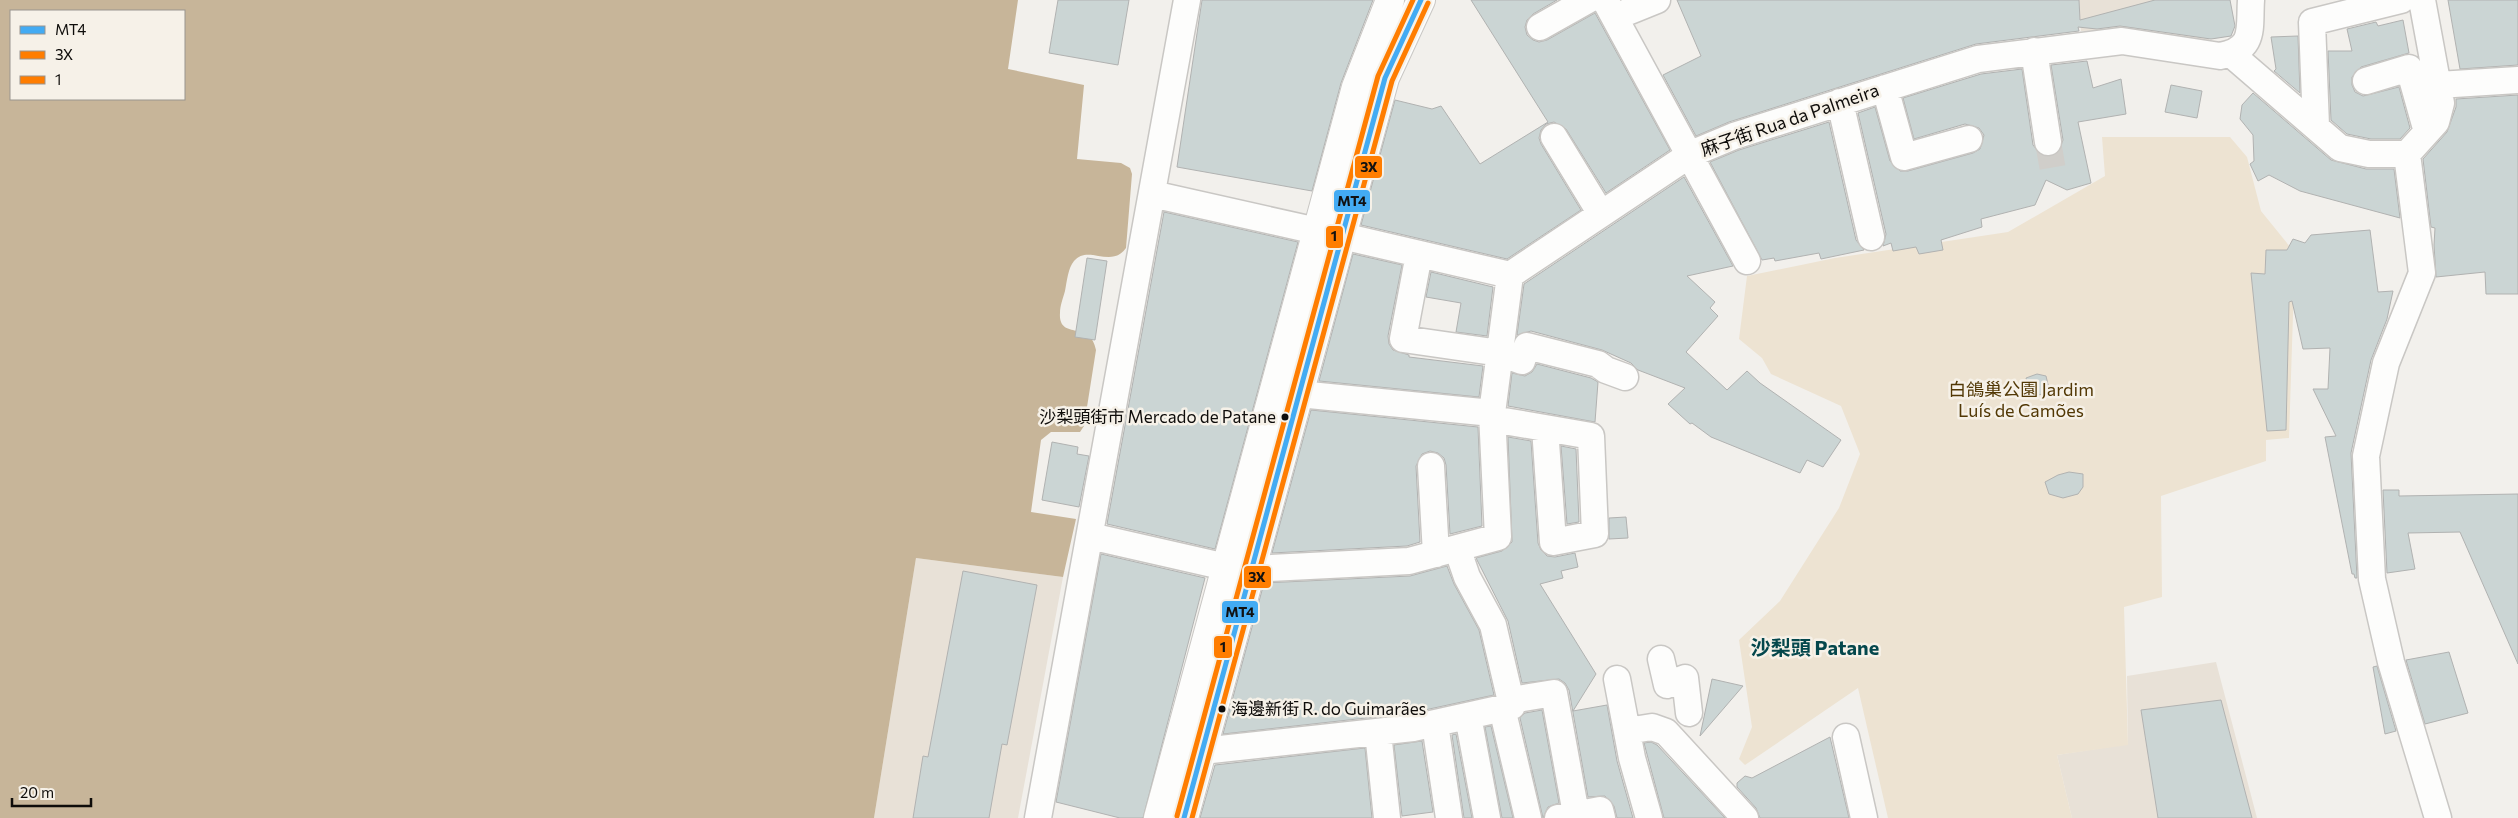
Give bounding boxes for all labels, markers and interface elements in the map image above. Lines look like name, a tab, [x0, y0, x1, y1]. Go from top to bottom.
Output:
legend	[10, 10, 185, 100]
text: MT4	[55, 20, 86, 38]
text: 3X	[55, 45, 73, 63]
text: 1	[55, 70, 61, 88]
street label: 麻子街 Rua da Palmeira	[1698, 78, 1882, 160]
line badge: 3X	[1354, 155, 1383, 179]
text: 3X	[1360, 158, 1378, 175]
line badge: MT4	[1333, 189, 1371, 213]
text: MT4	[1337, 192, 1367, 209]
line badge: 1	[1325, 225, 1344, 249]
text: 1	[1331, 227, 1337, 244]
park label: 白鴿巢公園 Jardim Luís de Camões	[1948, 378, 2094, 421]
place label: 沙梨頭街市 Mercado de Patane	[1039, 406, 1276, 427]
marker: 沙梨頭街市 Mercado de Patane	[1280, 412, 1290, 422]
line badge: 3X	[1243, 565, 1272, 589]
text: 3X	[1248, 568, 1266, 585]
line badge: MT4	[1221, 600, 1259, 624]
text: MT4	[1225, 603, 1255, 620]
line badge: 1	[1213, 635, 1233, 659]
district label: 沙梨頭 Patane	[1751, 635, 1879, 659]
text: 1	[1220, 638, 1226, 655]
place label: 海邊新街 R. do Guimarães	[1231, 698, 1426, 719]
marker: 海邊新街 R. do Guimarães	[1217, 704, 1227, 714]
scale bar	[12, 776, 91, 808]
text: 20 m	[20, 783, 54, 801]

